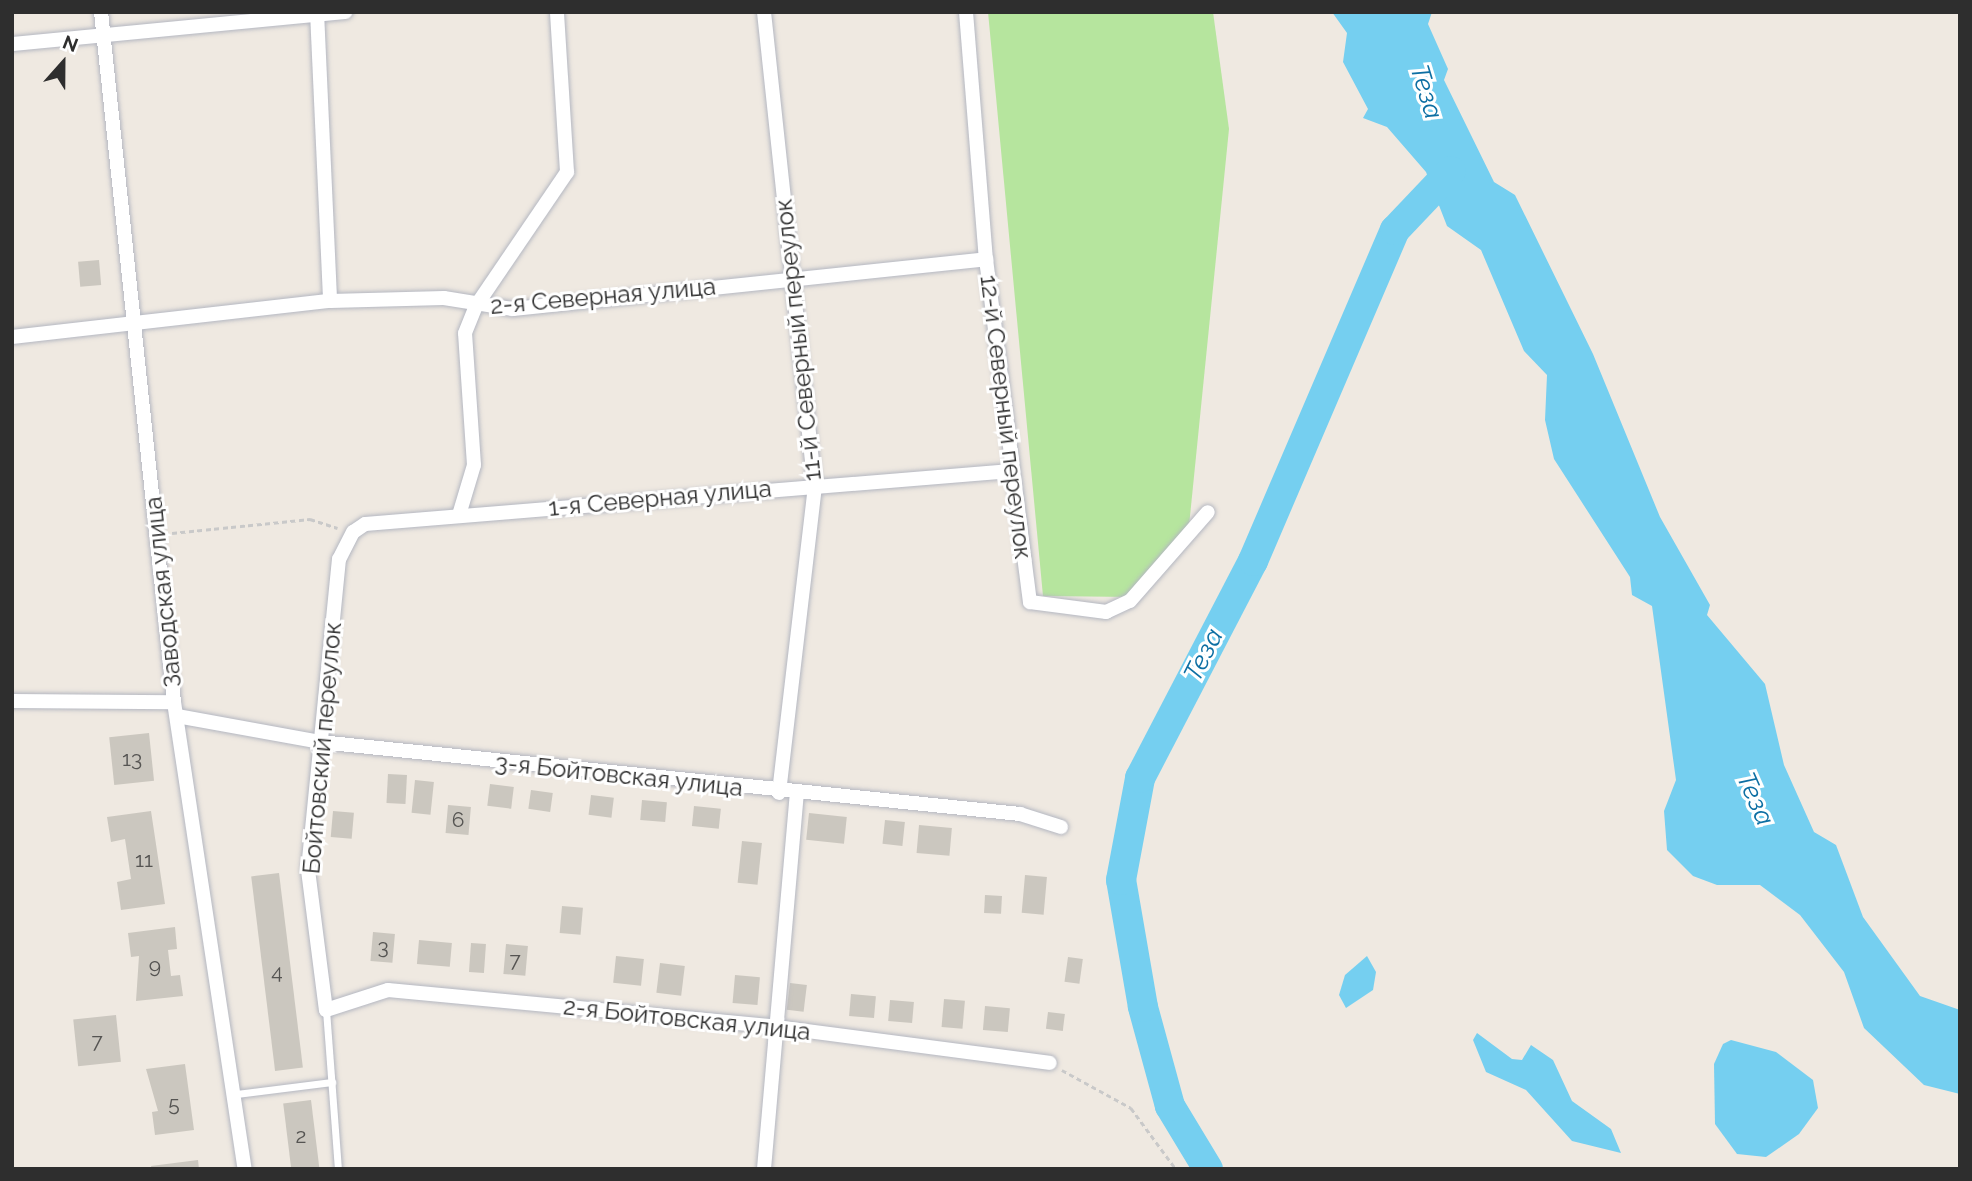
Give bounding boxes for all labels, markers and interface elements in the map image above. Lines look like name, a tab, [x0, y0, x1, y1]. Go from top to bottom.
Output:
north arrow	[28, 28, 98, 98]
text: N	[60, 31, 81, 56]
water label: Теза	[1403, 61, 1449, 123]
street label: 11-й Северный переулок	[769, 198, 827, 482]
street label: 2-я Северная улица	[489, 272, 717, 320]
street label: 12-й Северный переулок	[974, 273, 1038, 561]
street label: 1-я Северная улица	[547, 474, 773, 522]
street label: Заводская улица	[139, 495, 187, 689]
street label: Бойтовский переулок	[297, 621, 347, 875]
water label: Теза	[1178, 623, 1230, 687]
house number: 13	[122, 746, 142, 772]
street label: 3-я Бойтовская улица	[493, 748, 745, 802]
water label: Теза	[1730, 768, 1780, 830]
house number: 6	[452, 807, 464, 833]
house number: 11	[135, 847, 153, 873]
house number: 3	[377, 934, 389, 960]
house number: 7	[509, 947, 521, 973]
house number: 9	[149, 953, 161, 979]
house number: 4	[271, 959, 283, 985]
street label: 2-я Бойтовская улица	[562, 992, 812, 1046]
house number: 7	[91, 1028, 103, 1054]
house number: 5	[168, 1091, 180, 1117]
house number: 2	[296, 1123, 306, 1149]

